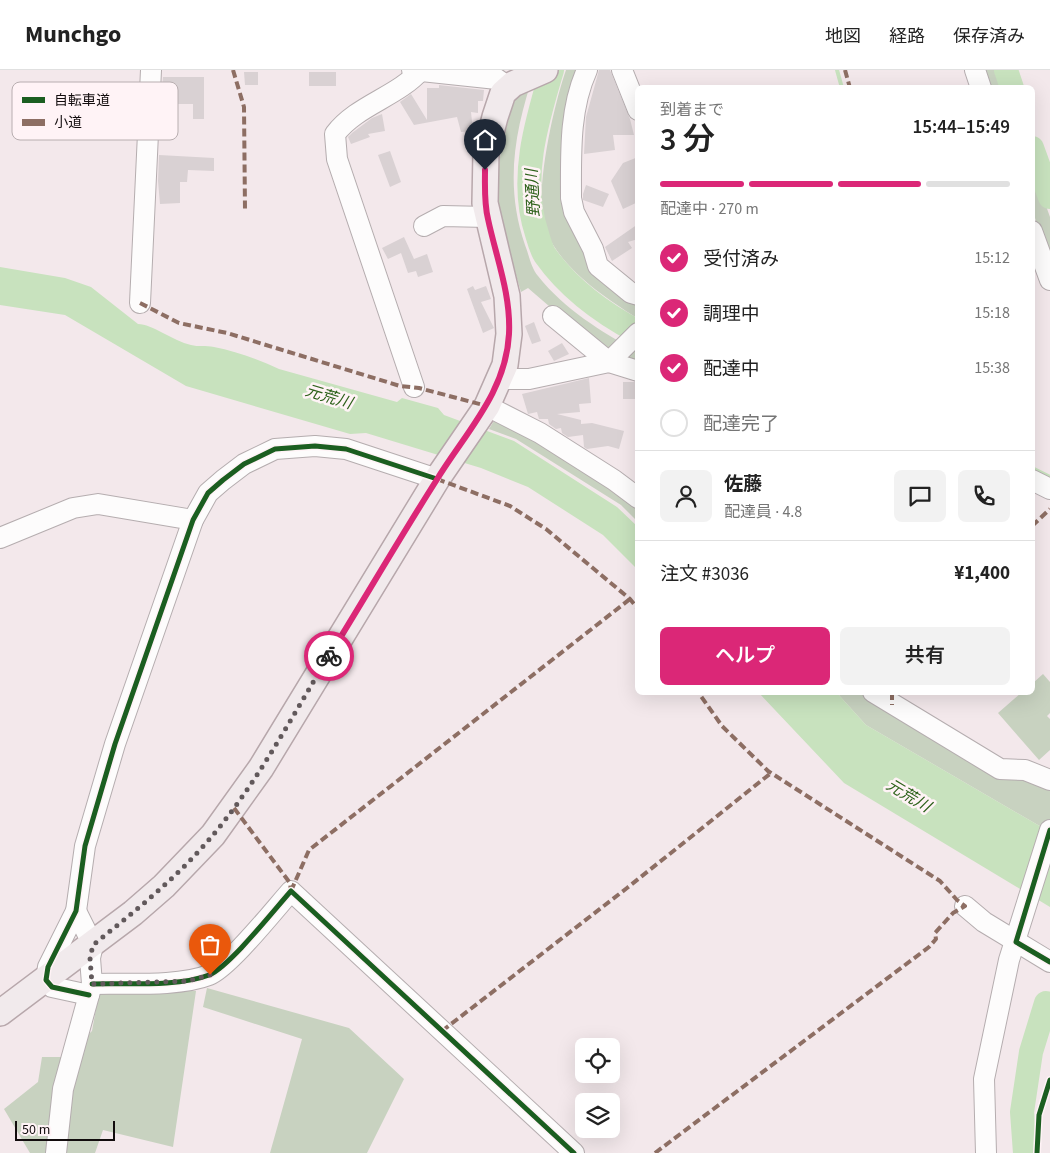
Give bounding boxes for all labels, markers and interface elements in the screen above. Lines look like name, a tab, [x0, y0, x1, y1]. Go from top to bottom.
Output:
text: Munchgo	[25, 17, 121, 52]
text: 地図	[825, 24, 861, 49]
text: 経路	[889, 24, 925, 49]
text: 保存済み	[953, 24, 1025, 49]
legend	[12, 82, 178, 140]
text: 自転車道	[54, 91, 110, 111]
text: 到着まで	[660, 99, 724, 121]
text: 小道	[54, 113, 82, 133]
text: 15:44–15:49	[912, 114, 1010, 141]
text: 3 分	[660, 117, 715, 163]
pin	[464, 119, 506, 170]
icon: home	[471, 126, 499, 154]
water label: 野通川	[521, 166, 545, 217]
text: 配達中 · 270 m	[660, 198, 759, 220]
icon: check	[660, 244, 688, 272]
text: 受付済み	[703, 246, 779, 273]
text: 15:12	[974, 247, 1010, 269]
icon: check	[660, 299, 688, 327]
text: 調理中	[703, 301, 760, 328]
text: 15:18	[974, 302, 1010, 324]
icon: check	[660, 354, 688, 382]
text: 配達中	[703, 356, 760, 383]
text: 15:38	[974, 357, 1010, 379]
water label: 元荒川	[303, 379, 357, 415]
text: 配達完了	[703, 411, 779, 438]
button: person	[660, 470, 712, 522]
button: chat	[894, 470, 946, 522]
button: phone	[958, 470, 1010, 522]
text: 佐藤	[724, 471, 762, 498]
text: 配達員 · 4.8	[724, 501, 802, 523]
text: ¥1,400	[954, 560, 1010, 587]
text: 注文 #3036	[660, 561, 749, 588]
button: ヘルプ	[660, 627, 830, 685]
button: 共有	[840, 627, 1010, 685]
courier	[304, 631, 354, 681]
icon: bike	[315, 642, 343, 670]
water label: 元荒川	[882, 774, 936, 819]
pin	[189, 924, 231, 975]
icon: bag	[196, 931, 224, 959]
map controls	[575, 1038, 620, 1138]
button: locate	[575, 1038, 620, 1083]
button: layers	[575, 1093, 620, 1138]
scale bar	[15, 1118, 115, 1141]
text: 50 m	[22, 1120, 50, 1140]

